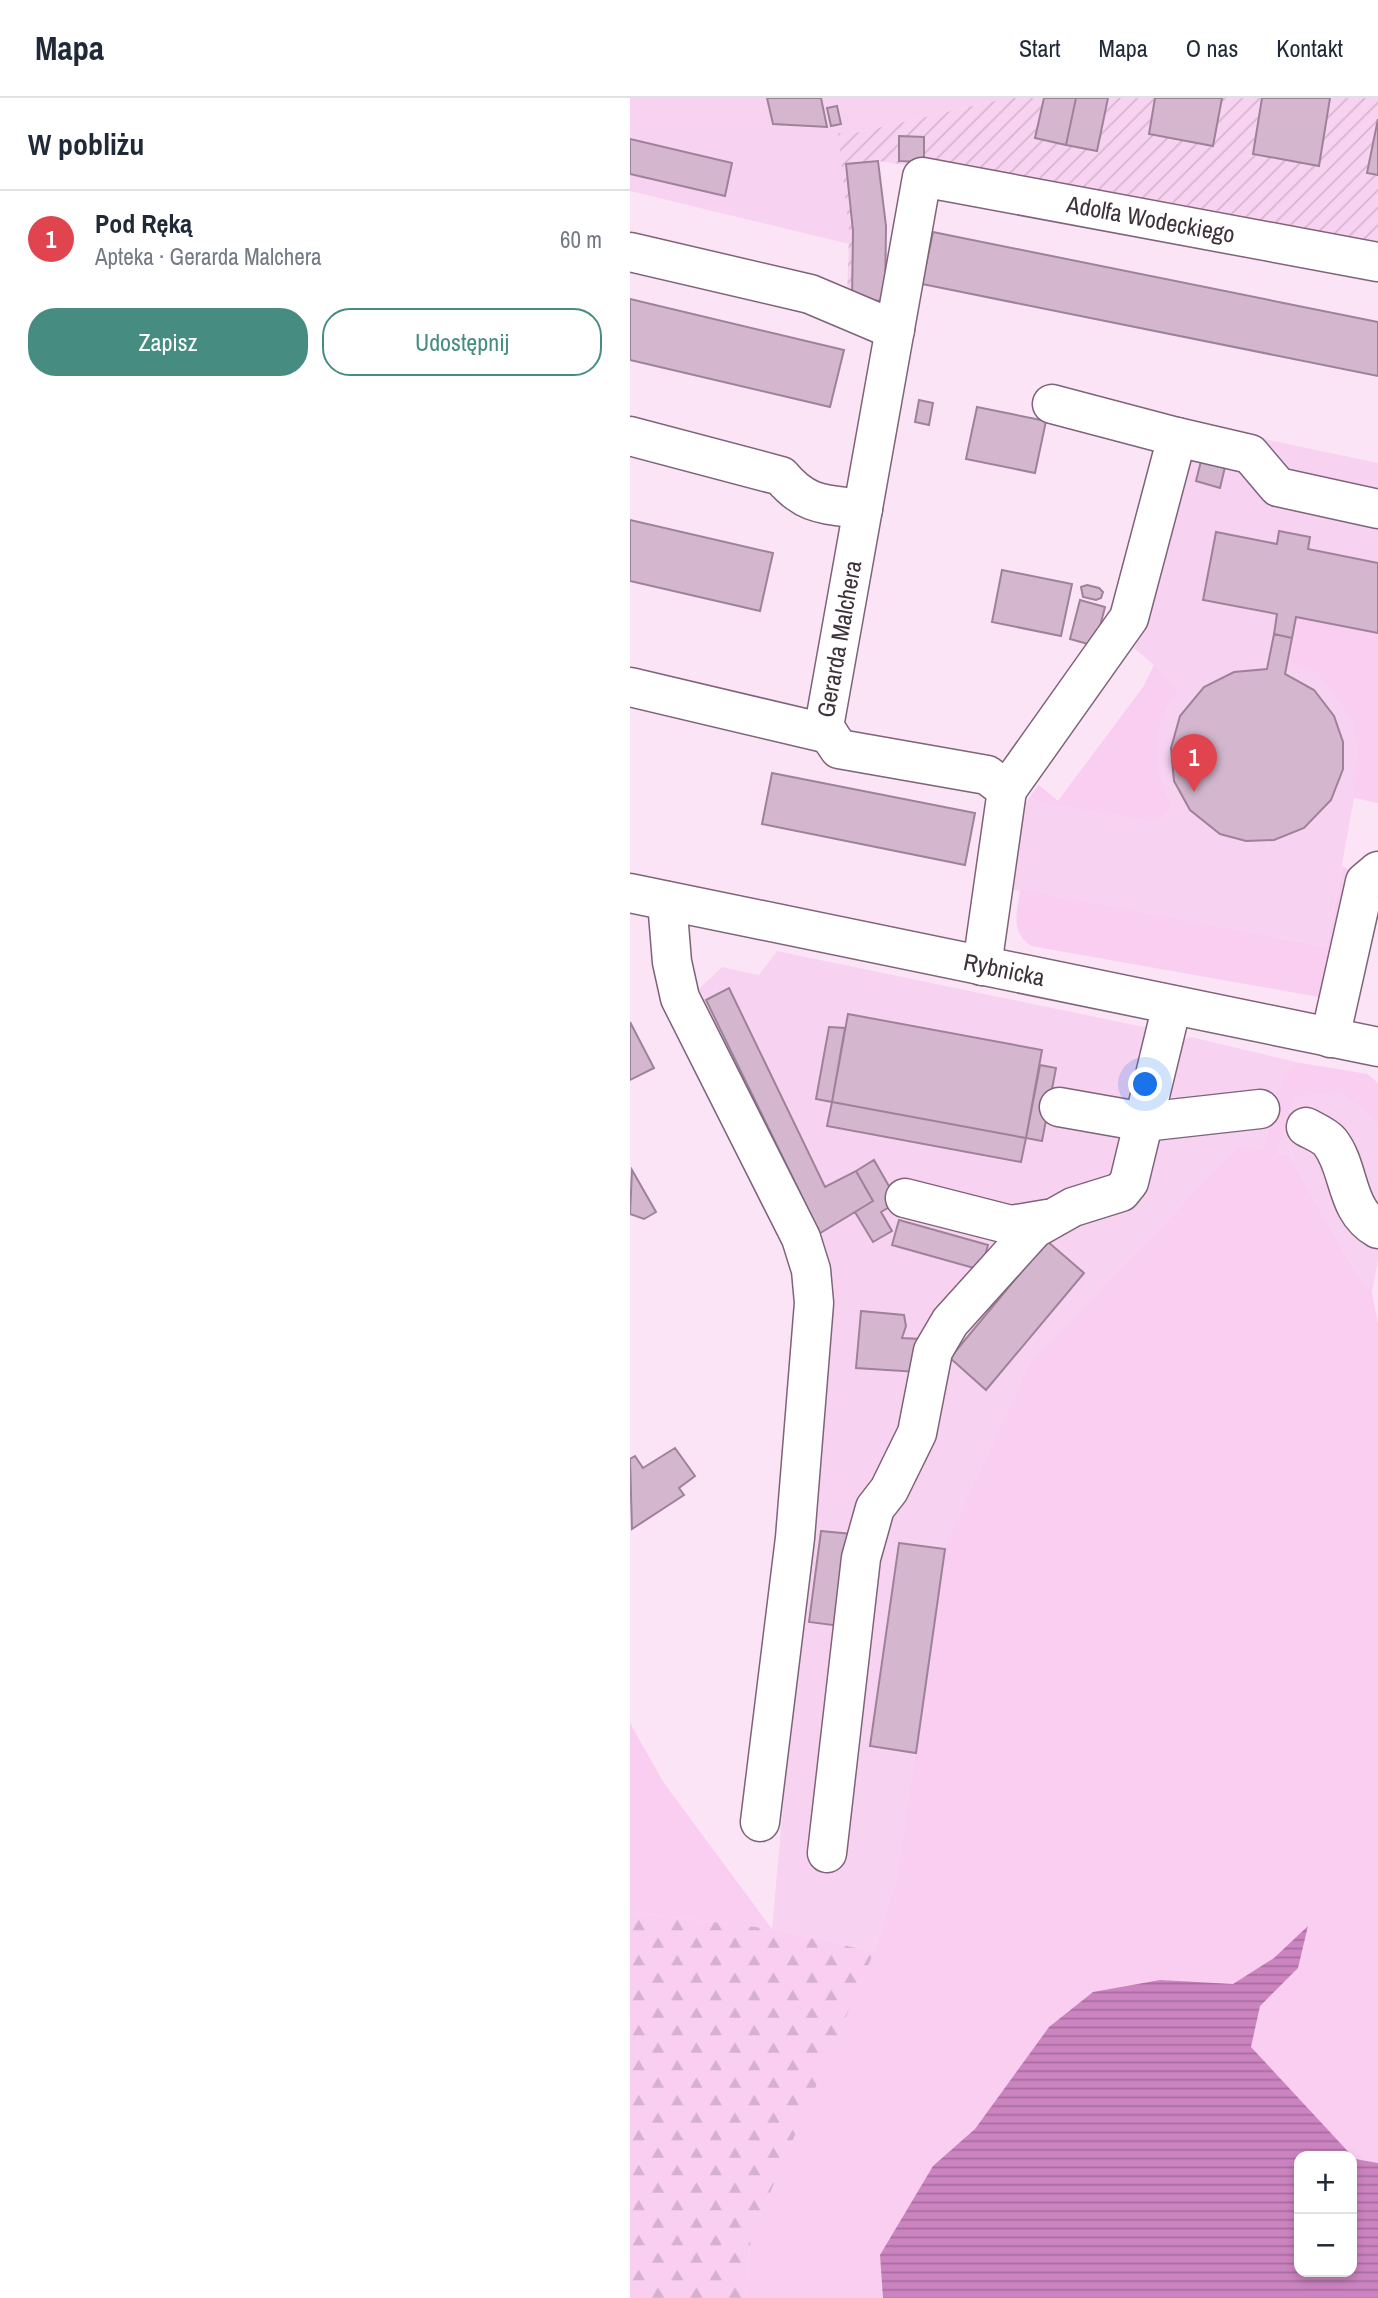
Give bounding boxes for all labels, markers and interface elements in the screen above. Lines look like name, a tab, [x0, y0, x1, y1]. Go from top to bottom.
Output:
text: Mapa	[35, 26, 104, 70]
text: Start	[1019, 32, 1061, 64]
text: Mapa	[1099, 32, 1148, 64]
text: O nas	[1186, 32, 1238, 64]
text: Kontakt	[1276, 32, 1343, 64]
text: W pobliżu	[28, 124, 144, 164]
street label: Adolfa Wodeckiego	[1063, 187, 1238, 250]
text: Pod Ręką	[95, 206, 192, 241]
text: 1	[46, 224, 56, 255]
text: 60 m	[560, 224, 602, 255]
text: Apteka · Gerarda Malchera	[95, 241, 321, 272]
button: Zapisz	[28, 308, 308, 376]
button: Udostępnij	[322, 308, 602, 376]
street label: Gerarda Malchera	[809, 558, 868, 720]
pin: 1	[1171, 734, 1217, 792]
street label: Rybnicka	[961, 945, 1048, 993]
your location	[1128, 1067, 1162, 1101]
map controls	[1294, 2151, 1357, 2277]
button: +	[1294, 2151, 1357, 2214]
button: −	[1294, 2214, 1357, 2277]

